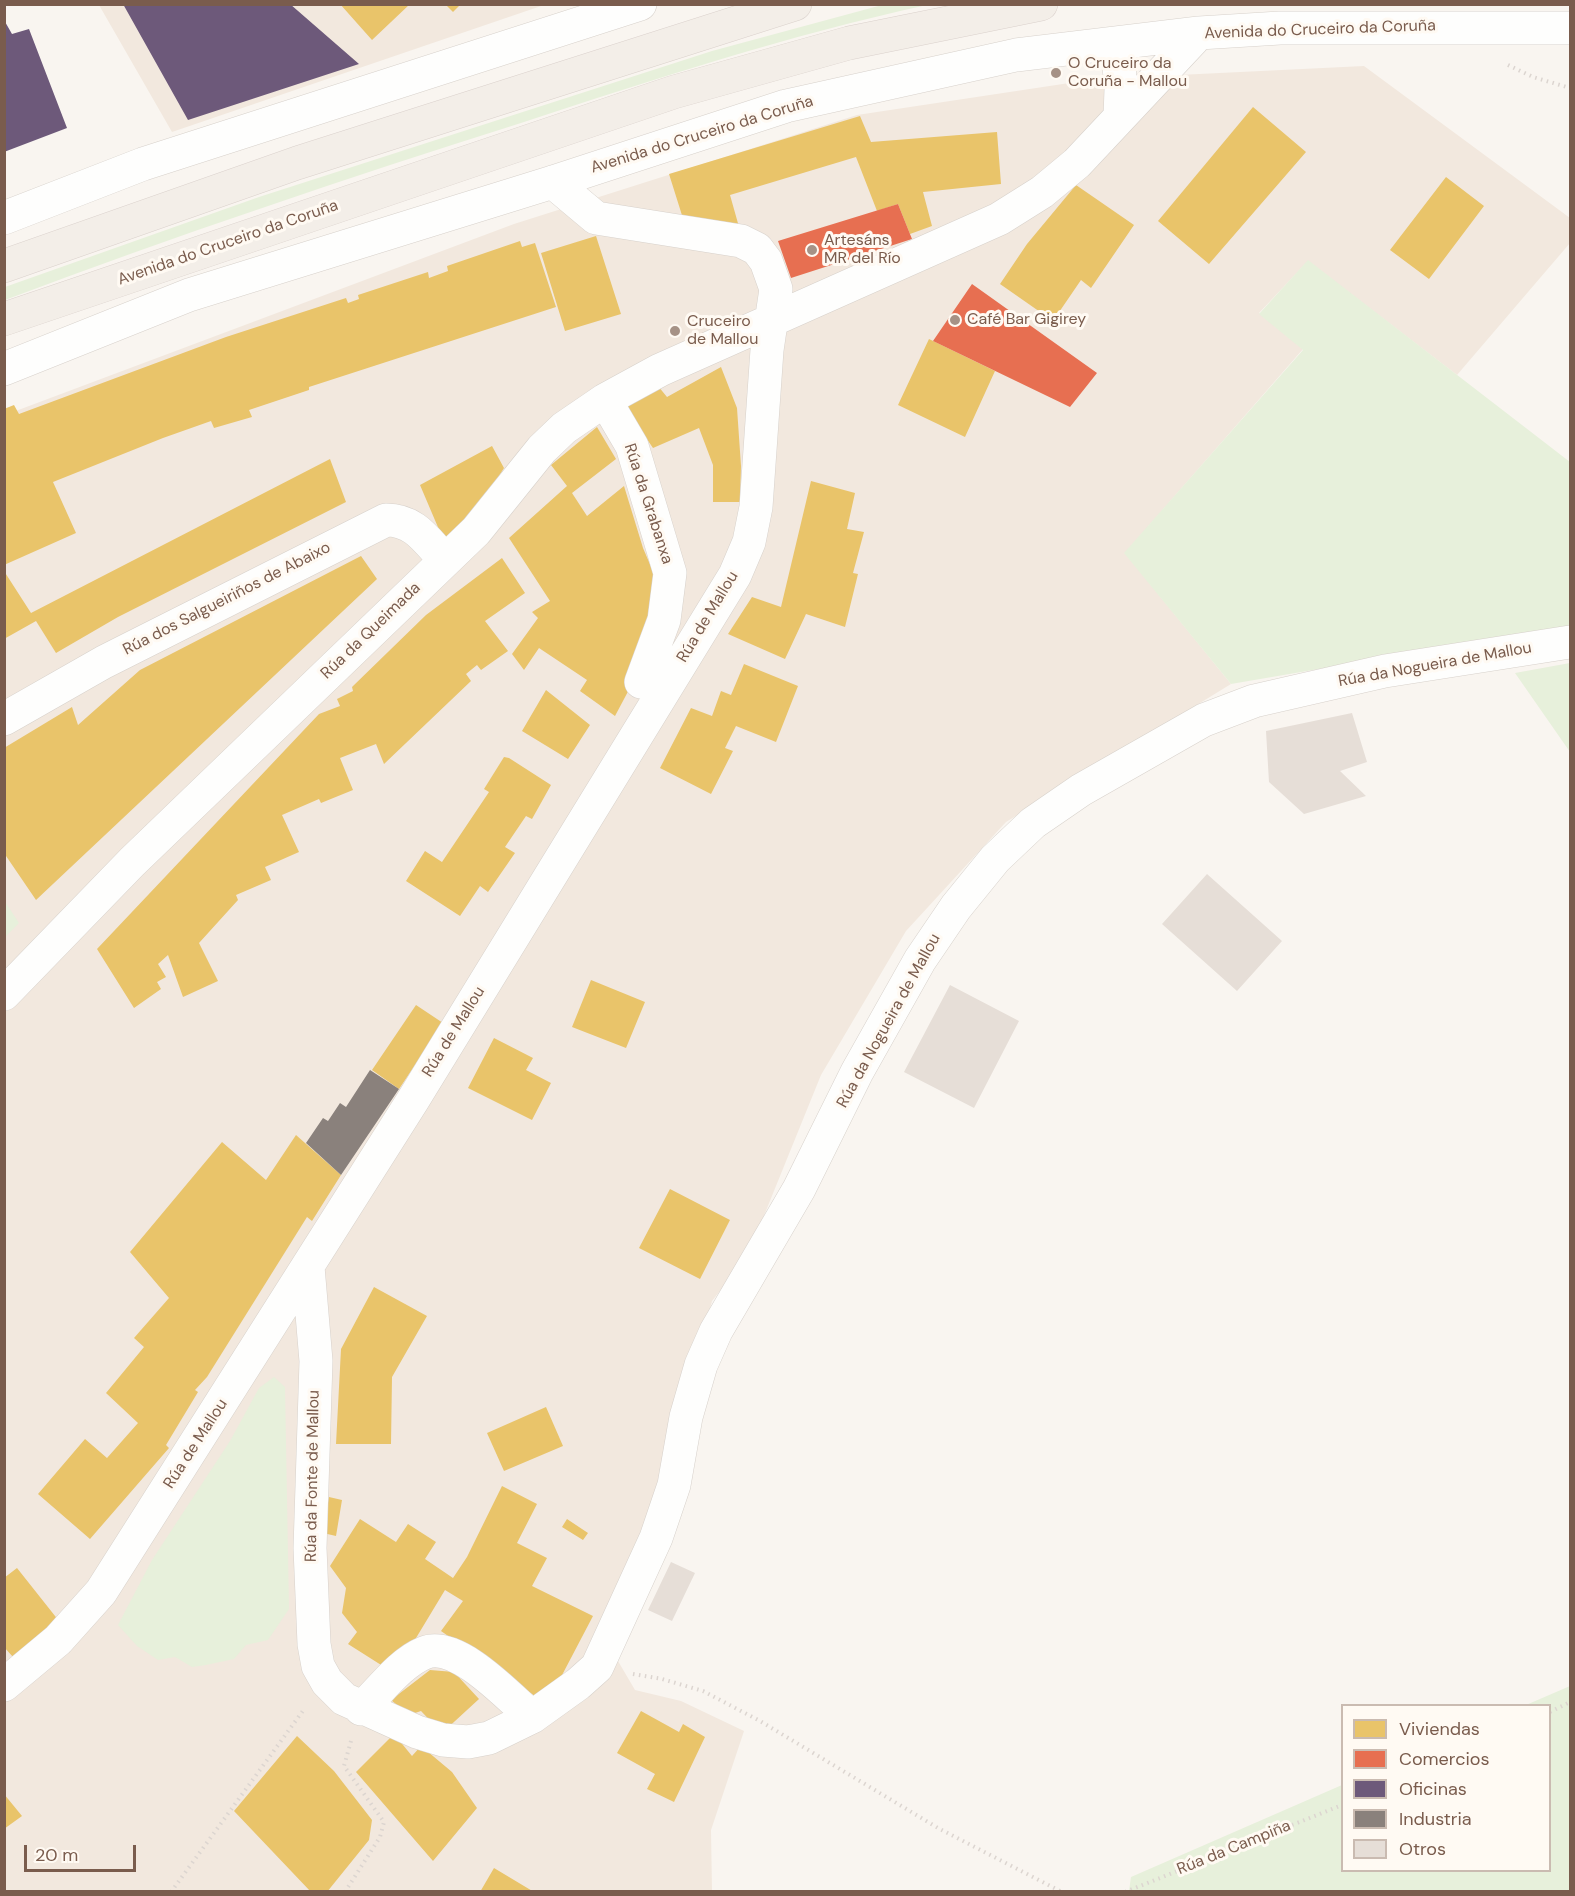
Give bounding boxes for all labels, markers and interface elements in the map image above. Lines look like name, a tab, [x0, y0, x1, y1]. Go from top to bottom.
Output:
street label: Avenida do Cruceiro da Coruña	[1204, 16, 1436, 44]
place label: O Cruceiro da Coruña - Mallou	[1068, 54, 1187, 92]
marker: O Cruceiro da Coruña - Mallou	[1049, 66, 1063, 80]
street label: Avenida do Cruceiro da Coruña	[588, 92, 816, 178]
street label: Avenida do Cruceiro da Coruña	[115, 196, 341, 290]
place label: Artesáns MR del Río	[824, 231, 901, 269]
marker: Artesáns MR del Río	[805, 243, 819, 257]
place label: Café Bar Gigirey	[967, 310, 1086, 330]
place label: Cruceiro de Mallou	[687, 312, 758, 350]
marker: Café Bar Gigirey	[948, 313, 962, 327]
marker: Cruceiro de Mallou	[668, 324, 682, 338]
street label: Rúa da Grabanxa	[619, 441, 677, 567]
street label: Rúa dos Salgueiriños de Abaixo	[120, 538, 334, 660]
street label: Rúa de Mallou	[673, 568, 743, 666]
street label: Rúa da Queimada	[317, 579, 425, 683]
street label: Rúa da Nogueira de Mallou	[1337, 639, 1533, 691]
street label: Rúa da Nogueira de Mallou	[833, 931, 945, 1111]
street label: Rúa de Mallou	[419, 983, 489, 1081]
street label: Rúa da Fonte de Mallou	[302, 1390, 324, 1562]
street label: Rúa de Mallou	[160, 1396, 232, 1492]
legend	[1341, 1704, 1551, 1872]
text: Viviendas	[1399, 1717, 1480, 1741]
text: Comercios	[1399, 1747, 1490, 1771]
text: Oficinas	[1399, 1777, 1467, 1801]
text: Industria	[1399, 1807, 1472, 1831]
street label: Rúa da Campiña	[1174, 1816, 1294, 1880]
scale bar	[27, 1833, 140, 1871]
text: Otros	[1399, 1837, 1446, 1861]
text: 20 m	[35, 1843, 78, 1867]

